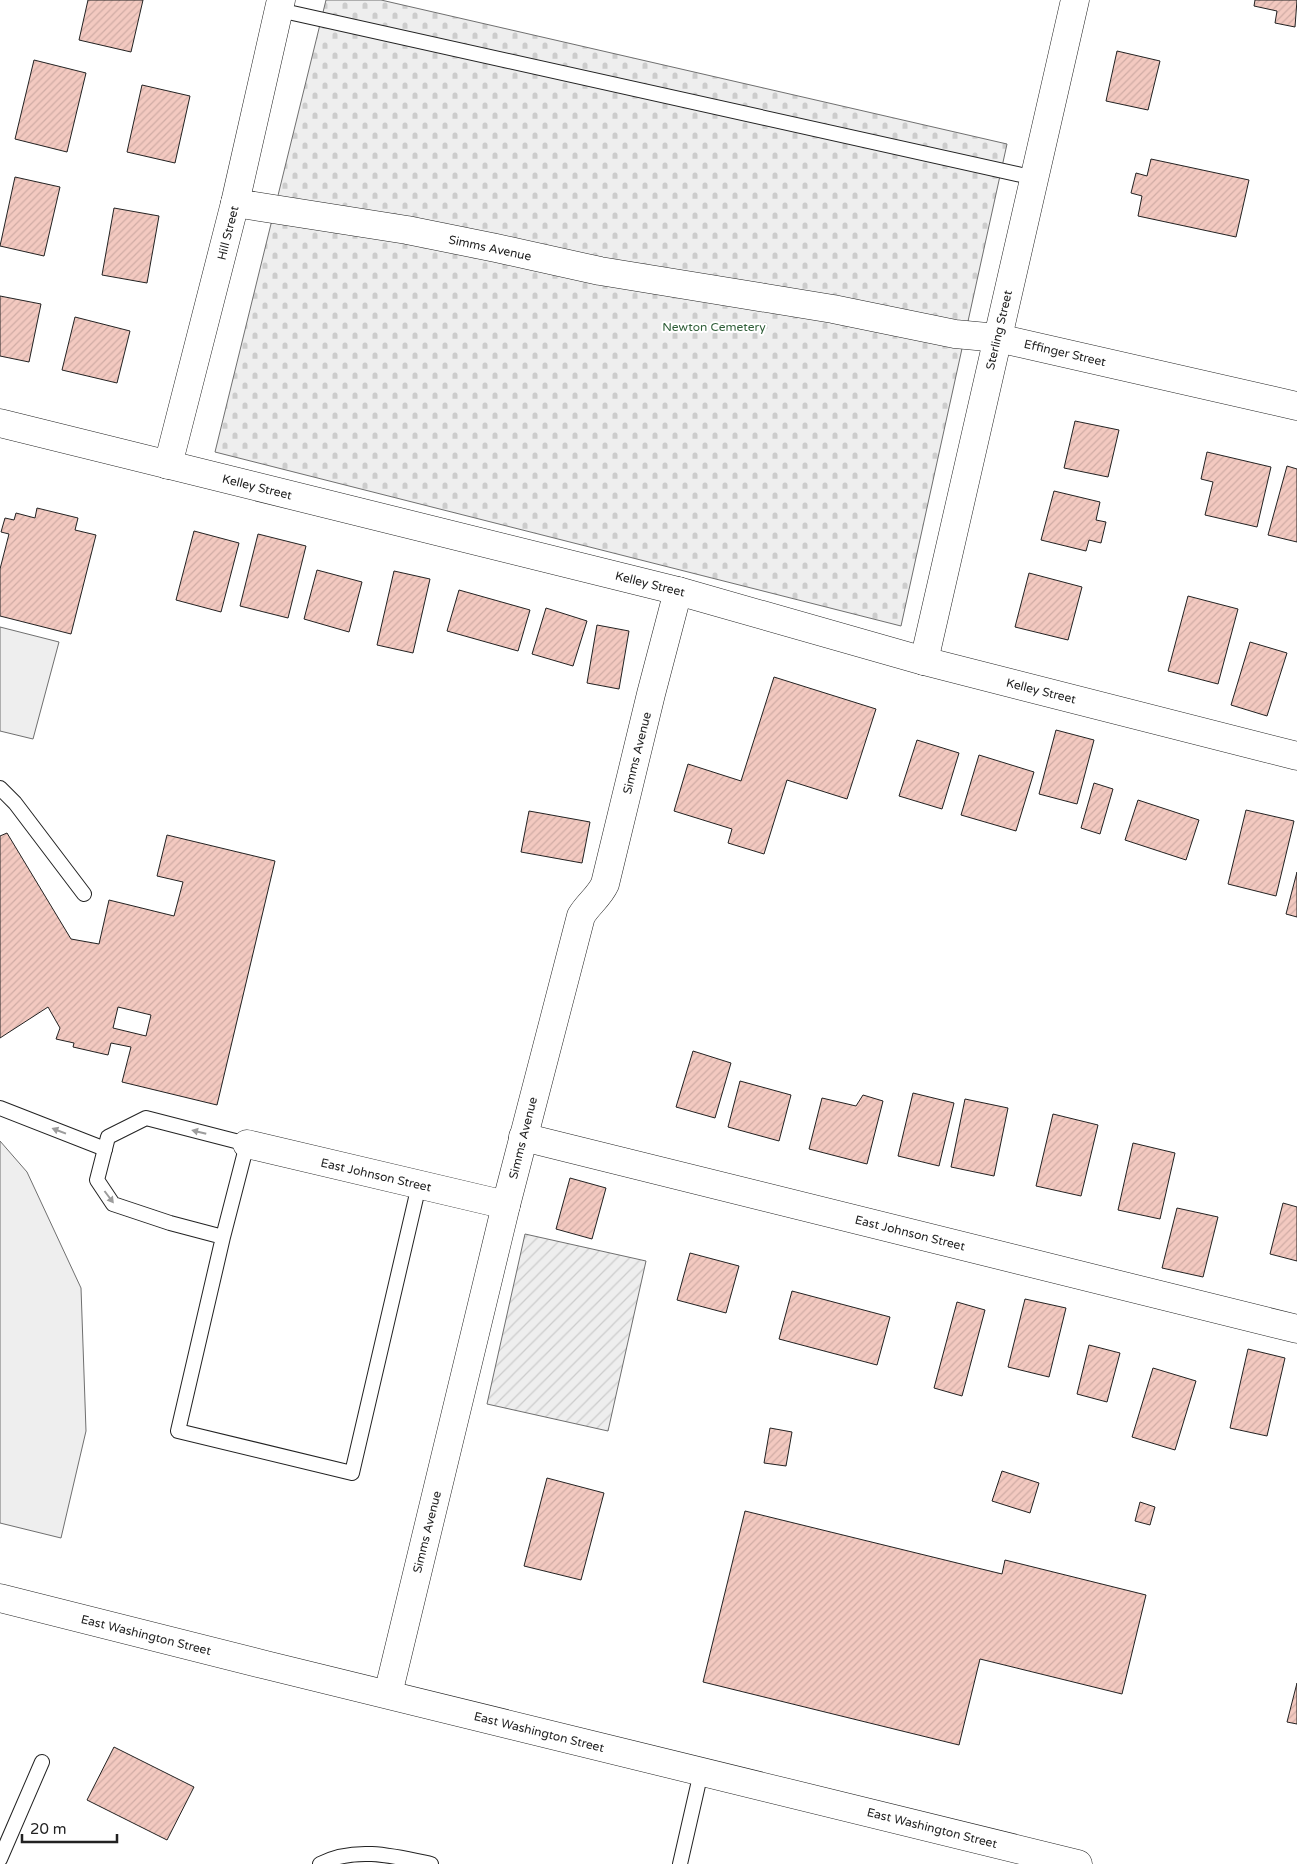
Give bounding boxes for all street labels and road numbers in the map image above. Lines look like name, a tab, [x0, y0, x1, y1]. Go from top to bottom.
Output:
street label: Hill Street	[215, 204, 242, 262]
street label: Simms Avenue	[447, 232, 533, 264]
street label: Sterling Street	[983, 288, 1015, 371]
street label: Effinger Street	[1023, 337, 1108, 369]
street label: Kelley Street	[221, 472, 294, 503]
street label: Kelley Street	[614, 569, 687, 600]
street label: Kelley Street	[1005, 676, 1078, 707]
street label: Simms Avenue	[620, 710, 654, 796]
street label: Simms Avenue	[506, 1095, 540, 1181]
street label: East Johnson Street	[319, 1155, 433, 1195]
street label: East Johnson Street	[853, 1213, 967, 1254]
street label: Simms Avenue	[410, 1489, 444, 1575]
street label: East Washington Street	[79, 1612, 213, 1658]
street label: East Washington Street	[472, 1709, 606, 1755]
street label: East Washington Street	[865, 1805, 999, 1851]

